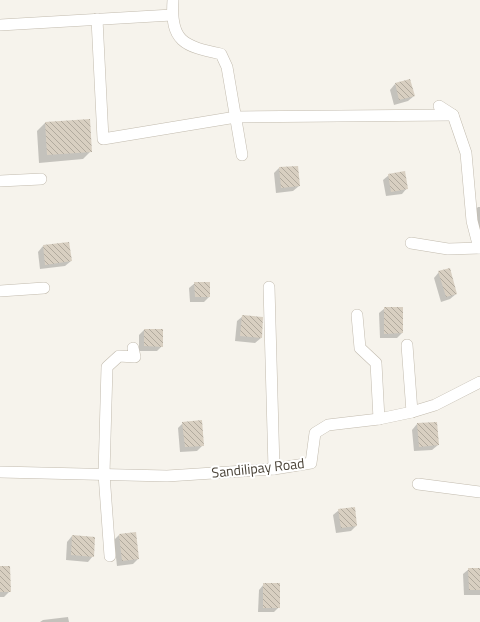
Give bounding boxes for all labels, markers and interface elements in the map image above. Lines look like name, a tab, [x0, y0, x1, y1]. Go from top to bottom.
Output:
street label: Sandilipay Road	[210, 452, 305, 483]

